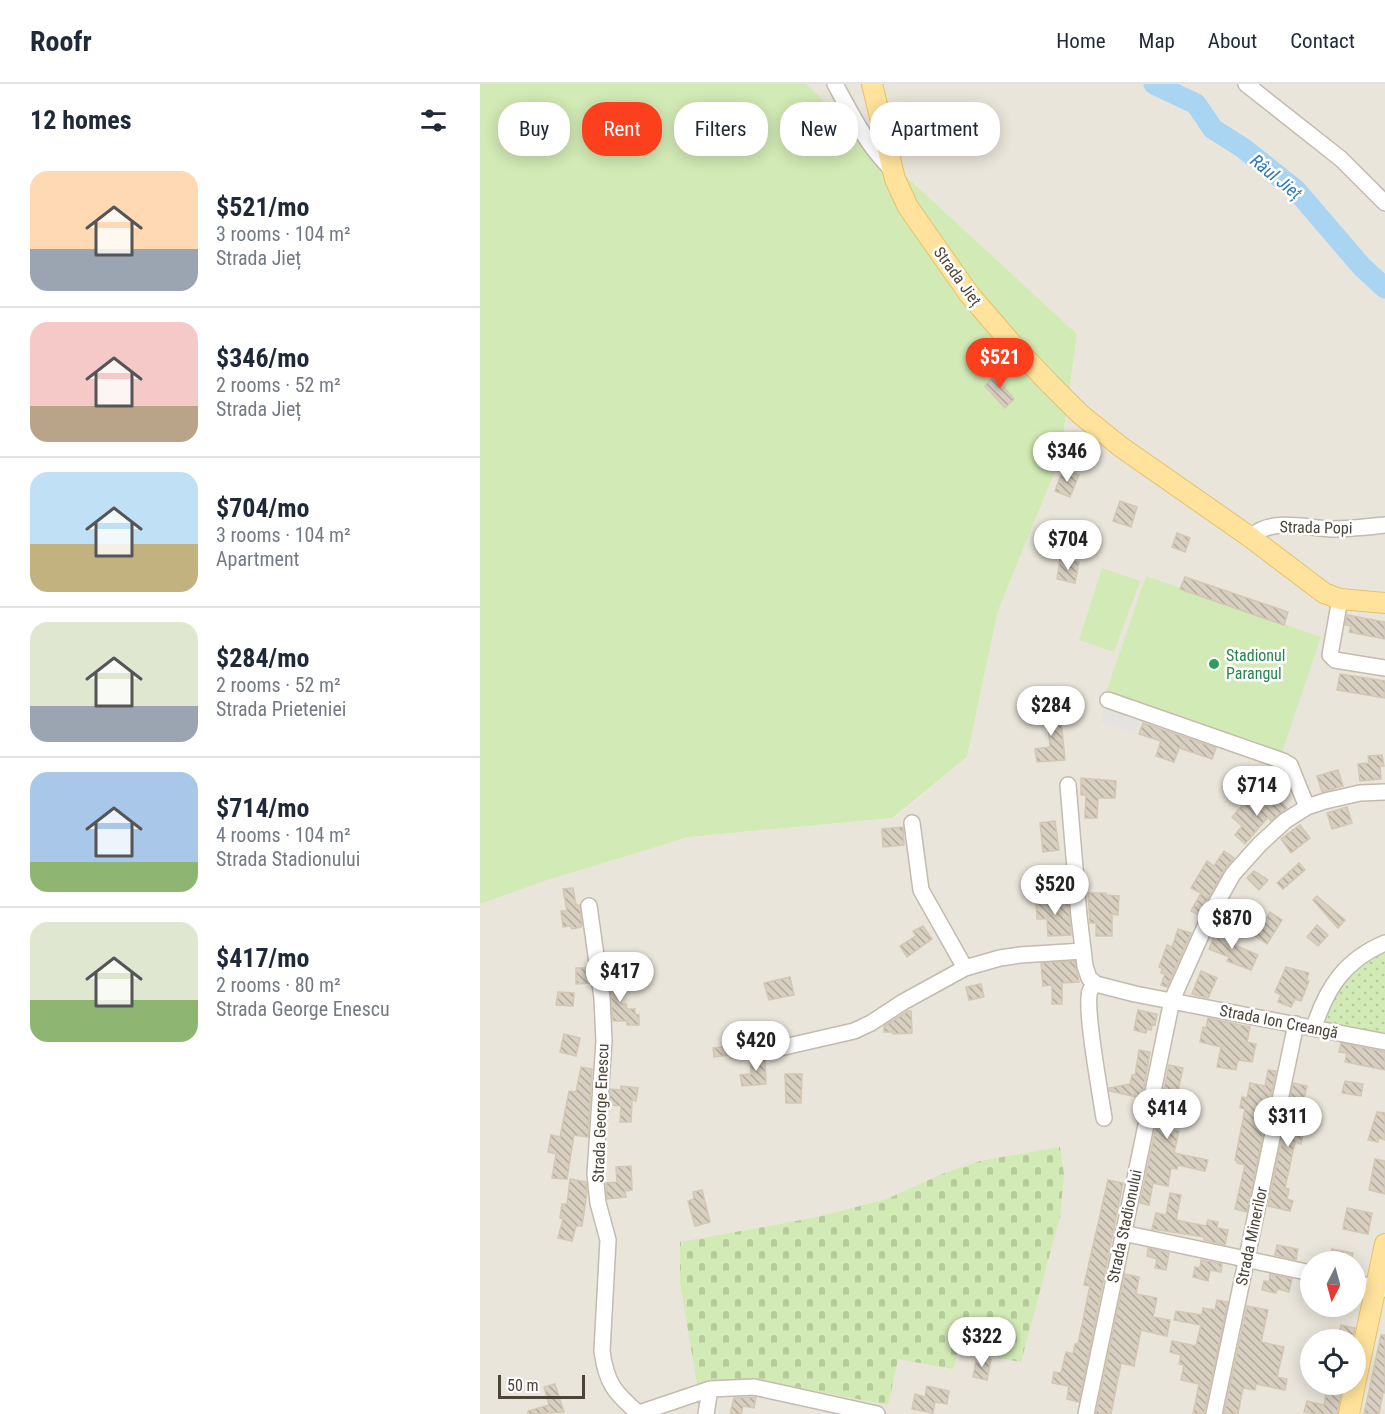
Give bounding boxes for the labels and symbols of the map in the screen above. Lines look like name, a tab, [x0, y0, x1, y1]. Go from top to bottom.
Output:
water label: Râul Jieț	[1246, 150, 1307, 205]
street label: Strada Jieț	[929, 243, 985, 310]
pin: $521	[964, 338, 1036, 389]
pin: $346	[1031, 432, 1103, 483]
street label: Strada Popi	[1279, 517, 1353, 538]
pin: $704	[1032, 520, 1104, 571]
place label: Stadionul Parangul	[1226, 646, 1286, 683]
marker: Stadionul Parangul	[1207, 657, 1221, 671]
pin: $284	[1015, 686, 1087, 737]
pin: $714	[1221, 766, 1293, 817]
pin: $520	[1019, 865, 1091, 916]
pin: $870	[1196, 899, 1268, 950]
pin: $417	[584, 952, 656, 1003]
street label: Strada Ion Creangă	[1218, 1001, 1340, 1042]
pin: $420	[720, 1021, 792, 1072]
street label: Strada George Enescu	[589, 1043, 612, 1183]
pin: $414	[1131, 1089, 1203, 1140]
pin: $311	[1252, 1097, 1324, 1148]
street label: Strada Stadionului	[1103, 1168, 1146, 1285]
street label: Strada Minerilor	[1232, 1185, 1271, 1287]
north arrow	[1300, 1251, 1366, 1317]
pin: $322	[946, 1317, 1018, 1368]
scale bar	[498, 1372, 585, 1400]

